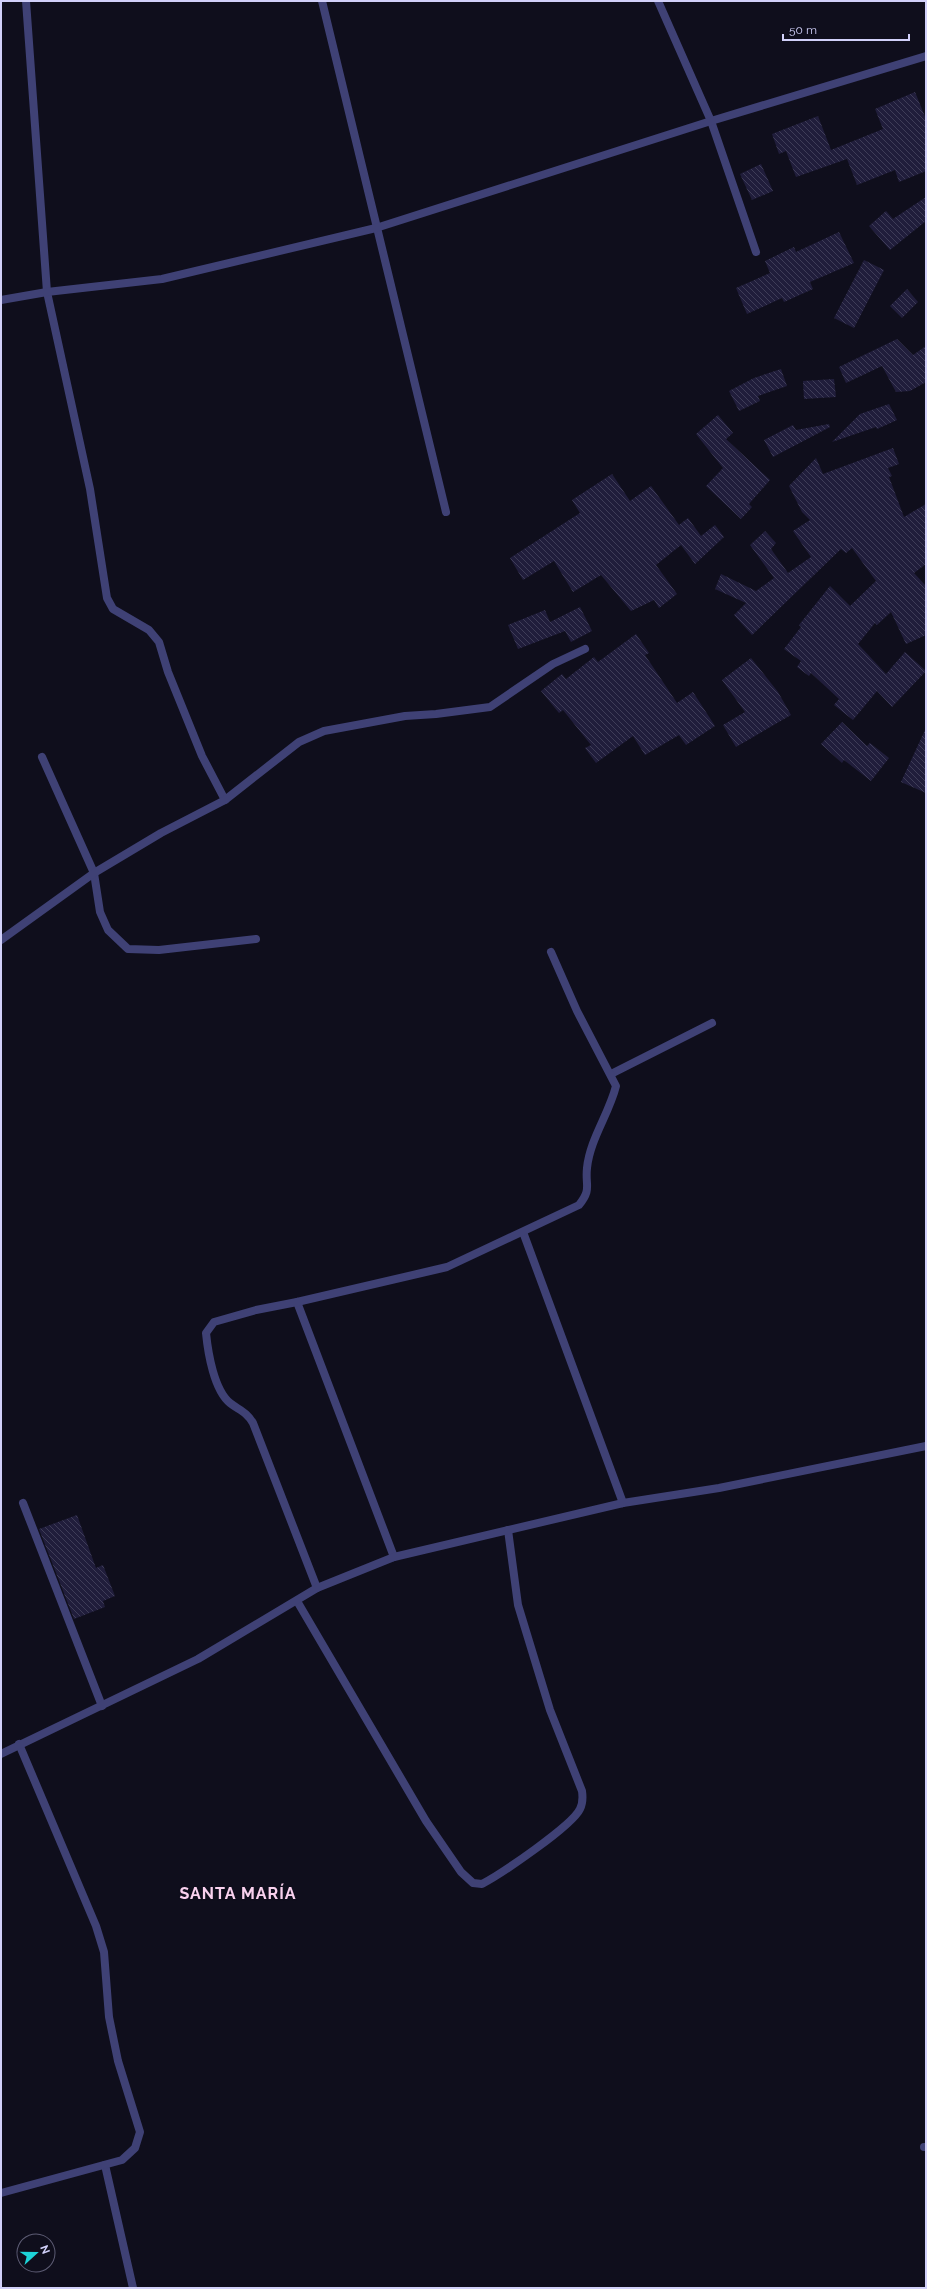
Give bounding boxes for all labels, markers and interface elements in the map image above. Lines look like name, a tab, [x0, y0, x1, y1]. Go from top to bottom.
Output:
scale bar	[783, 16, 909, 42]
text: 50 m	[789, 23, 817, 37]
district label: SANTA MARÍA	[179, 1883, 297, 1903]
north arrow	[16, 2233, 56, 2273]
text: N	[37, 2243, 52, 2256]

